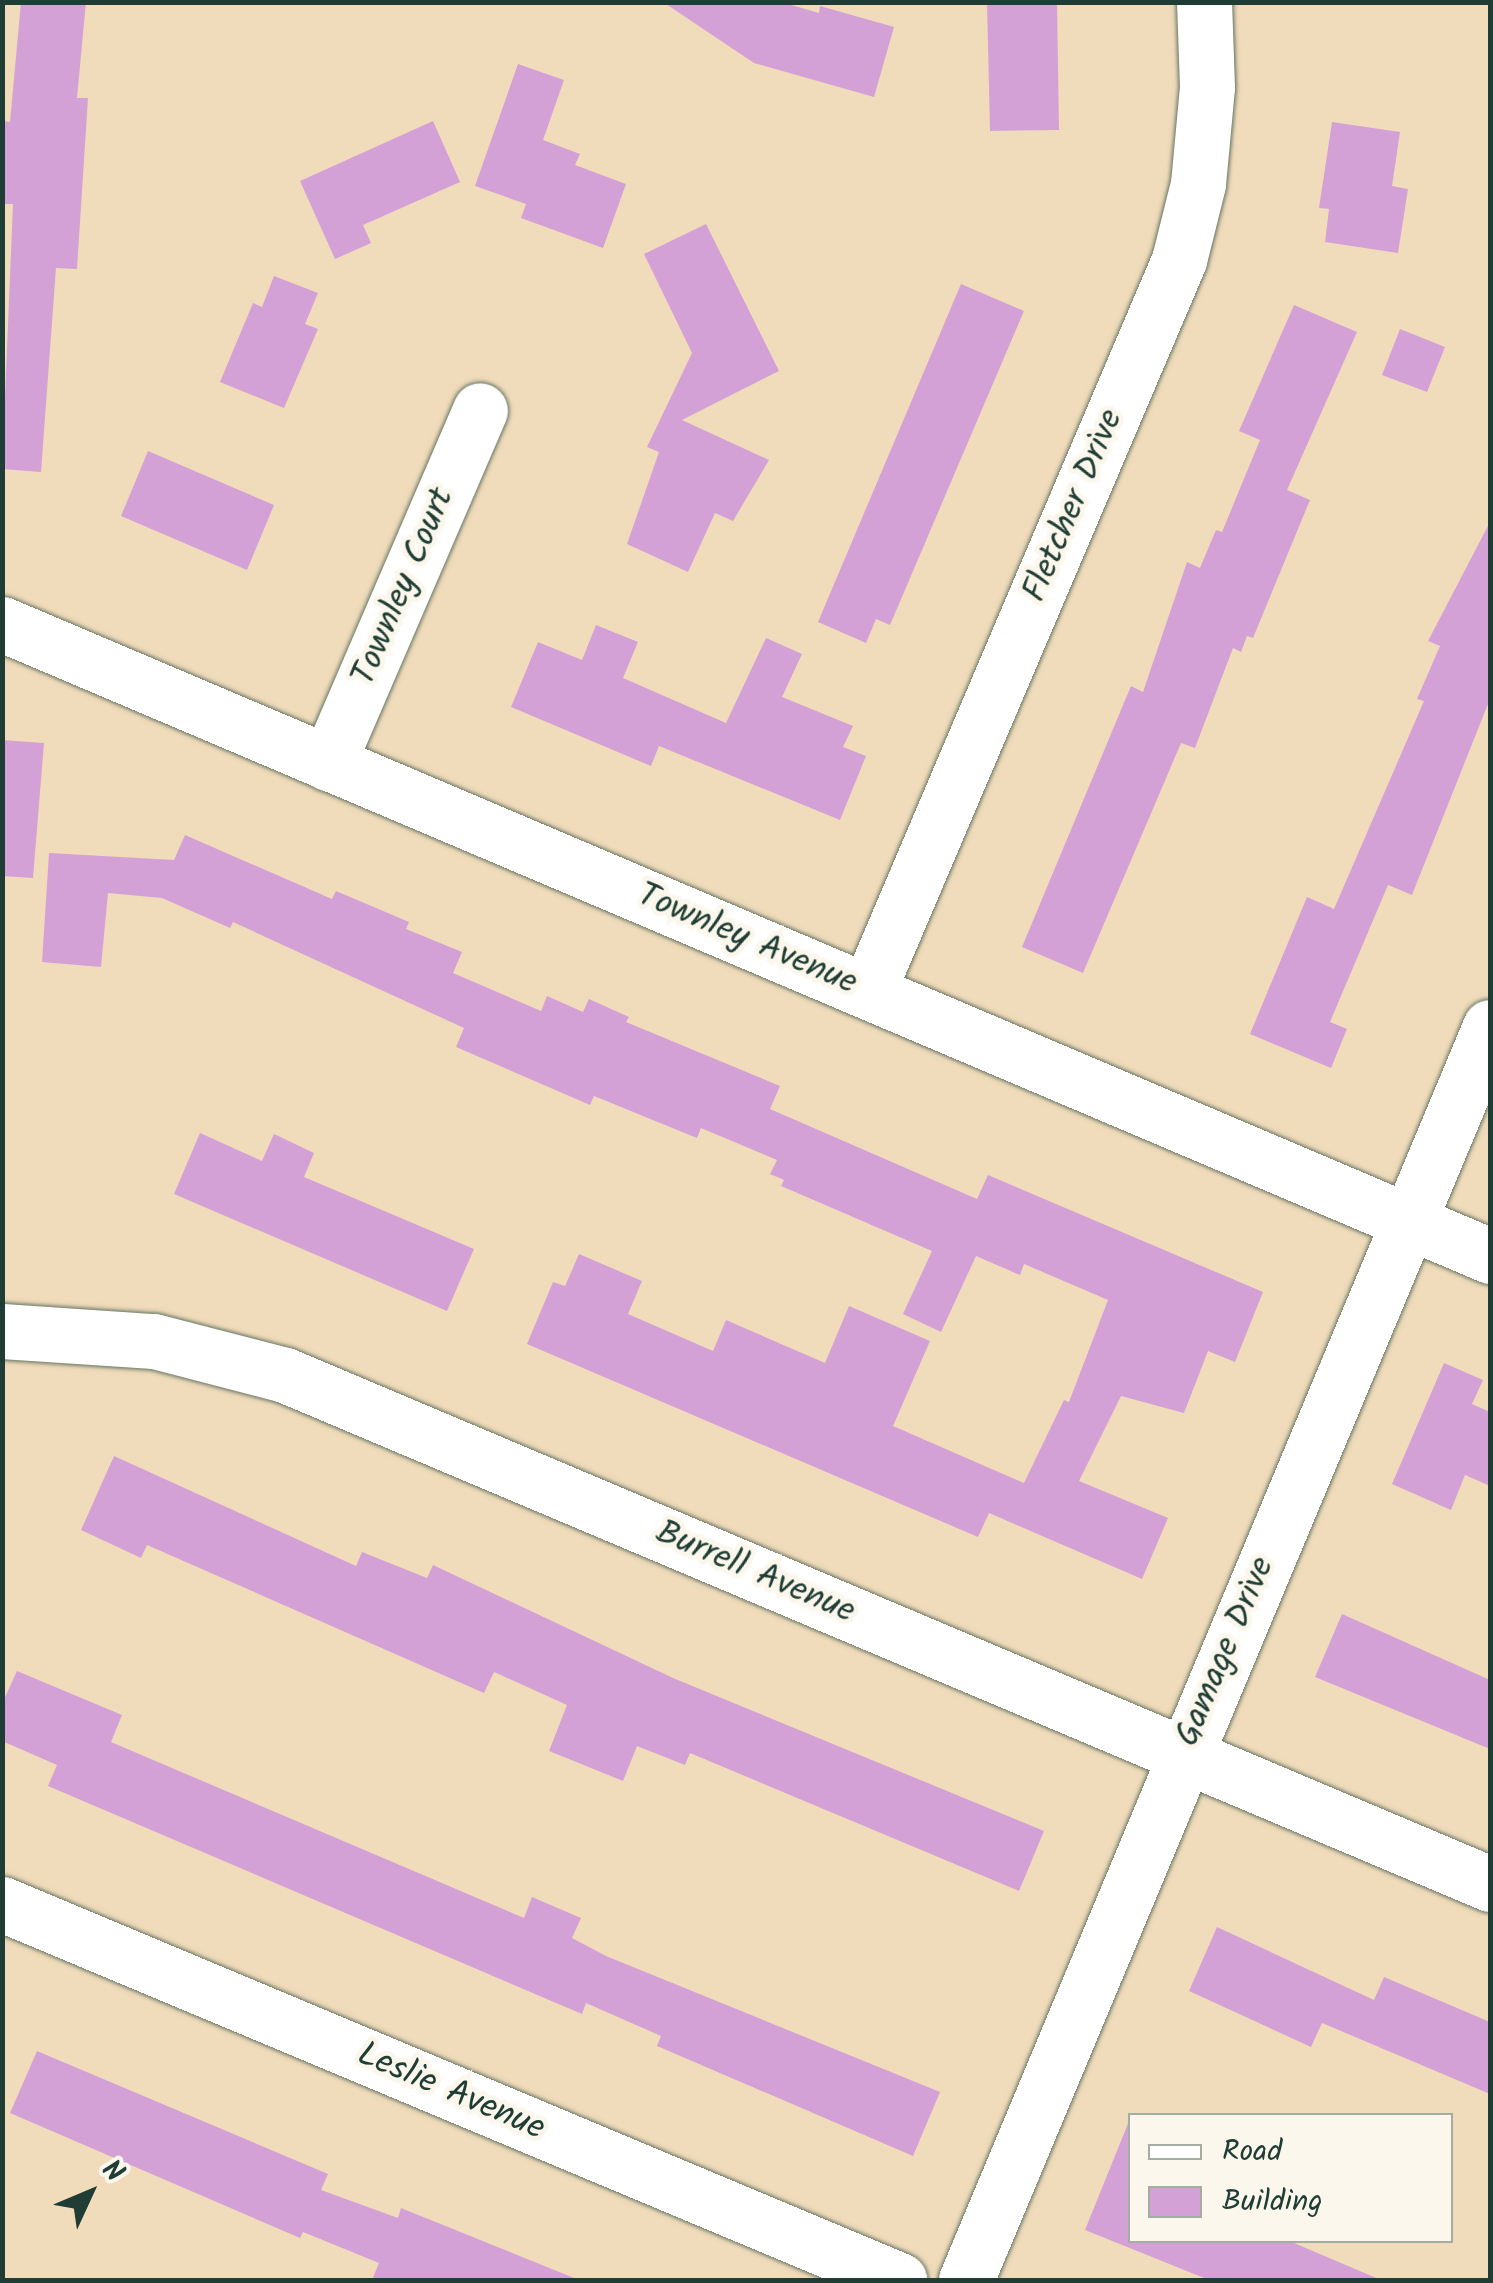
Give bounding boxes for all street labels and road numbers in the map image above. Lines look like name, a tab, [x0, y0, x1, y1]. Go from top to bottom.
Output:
street label: Fletcher Drive	[1015, 403, 1133, 609]
street label: Townley Court	[344, 482, 464, 692]
street label: Townley Avenue	[631, 875, 863, 1005]
street label: Burrell Avenue	[649, 1512, 861, 1634]
street label: Gamage Drive	[1167, 1551, 1285, 1753]
street label: Leslie Avenue	[351, 2034, 551, 2150]

